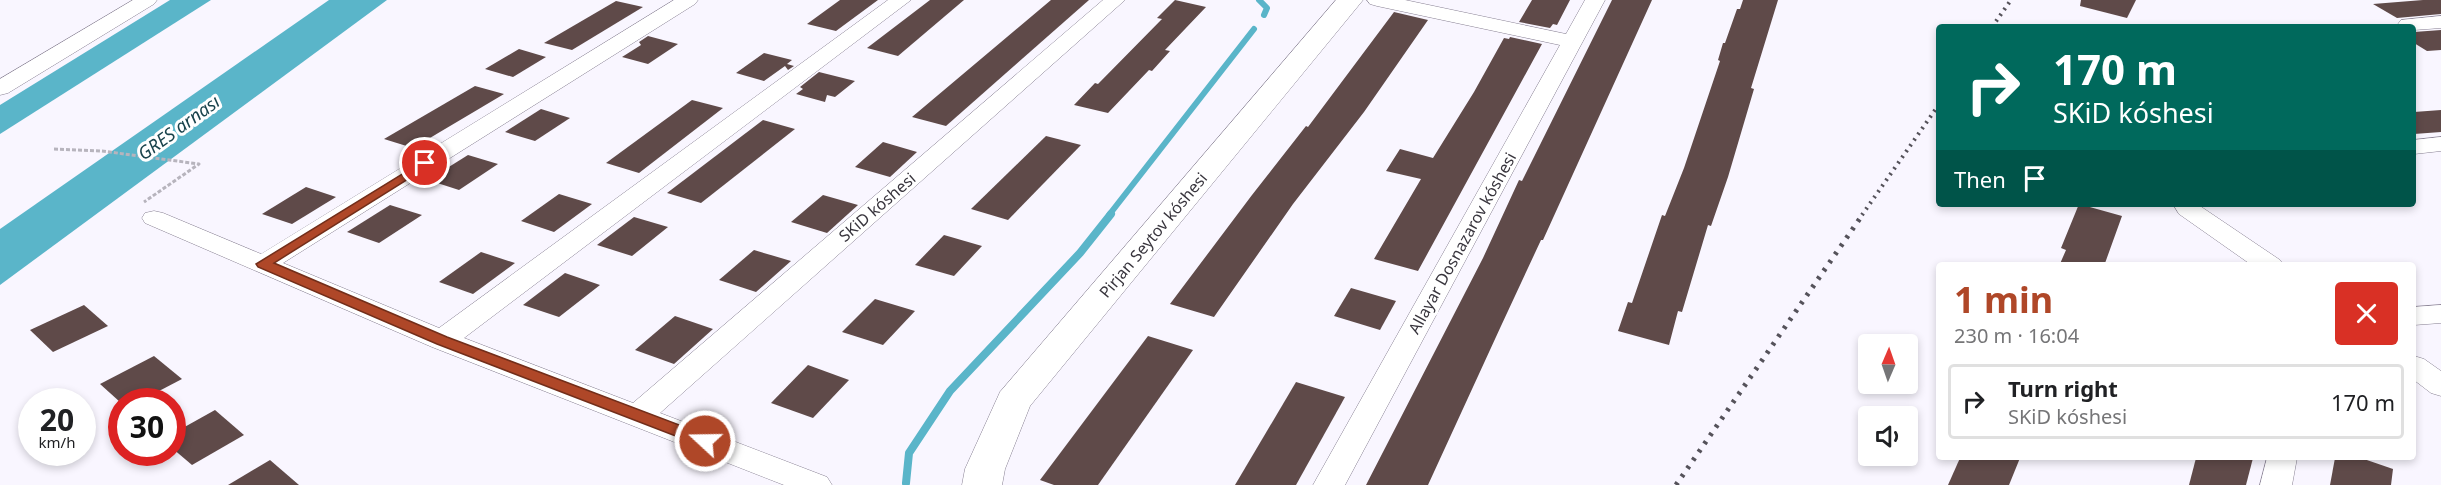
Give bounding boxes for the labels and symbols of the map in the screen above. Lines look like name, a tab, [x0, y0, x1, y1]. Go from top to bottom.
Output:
water label: GRES arnası	[133, 89, 225, 165]
pin	[399, 137, 450, 188]
street label: Allayar Dosnazarov kóshesi	[1403, 148, 1521, 338]
street label: SKiD kóshesi	[834, 167, 920, 247]
street label: Pirjan Seytov kóshesi	[1094, 168, 1212, 302]
north arrow	[1858, 334, 1918, 394]
speed limit sign: 30	[108, 388, 186, 466]
position arrow	[673, 409, 737, 473]

